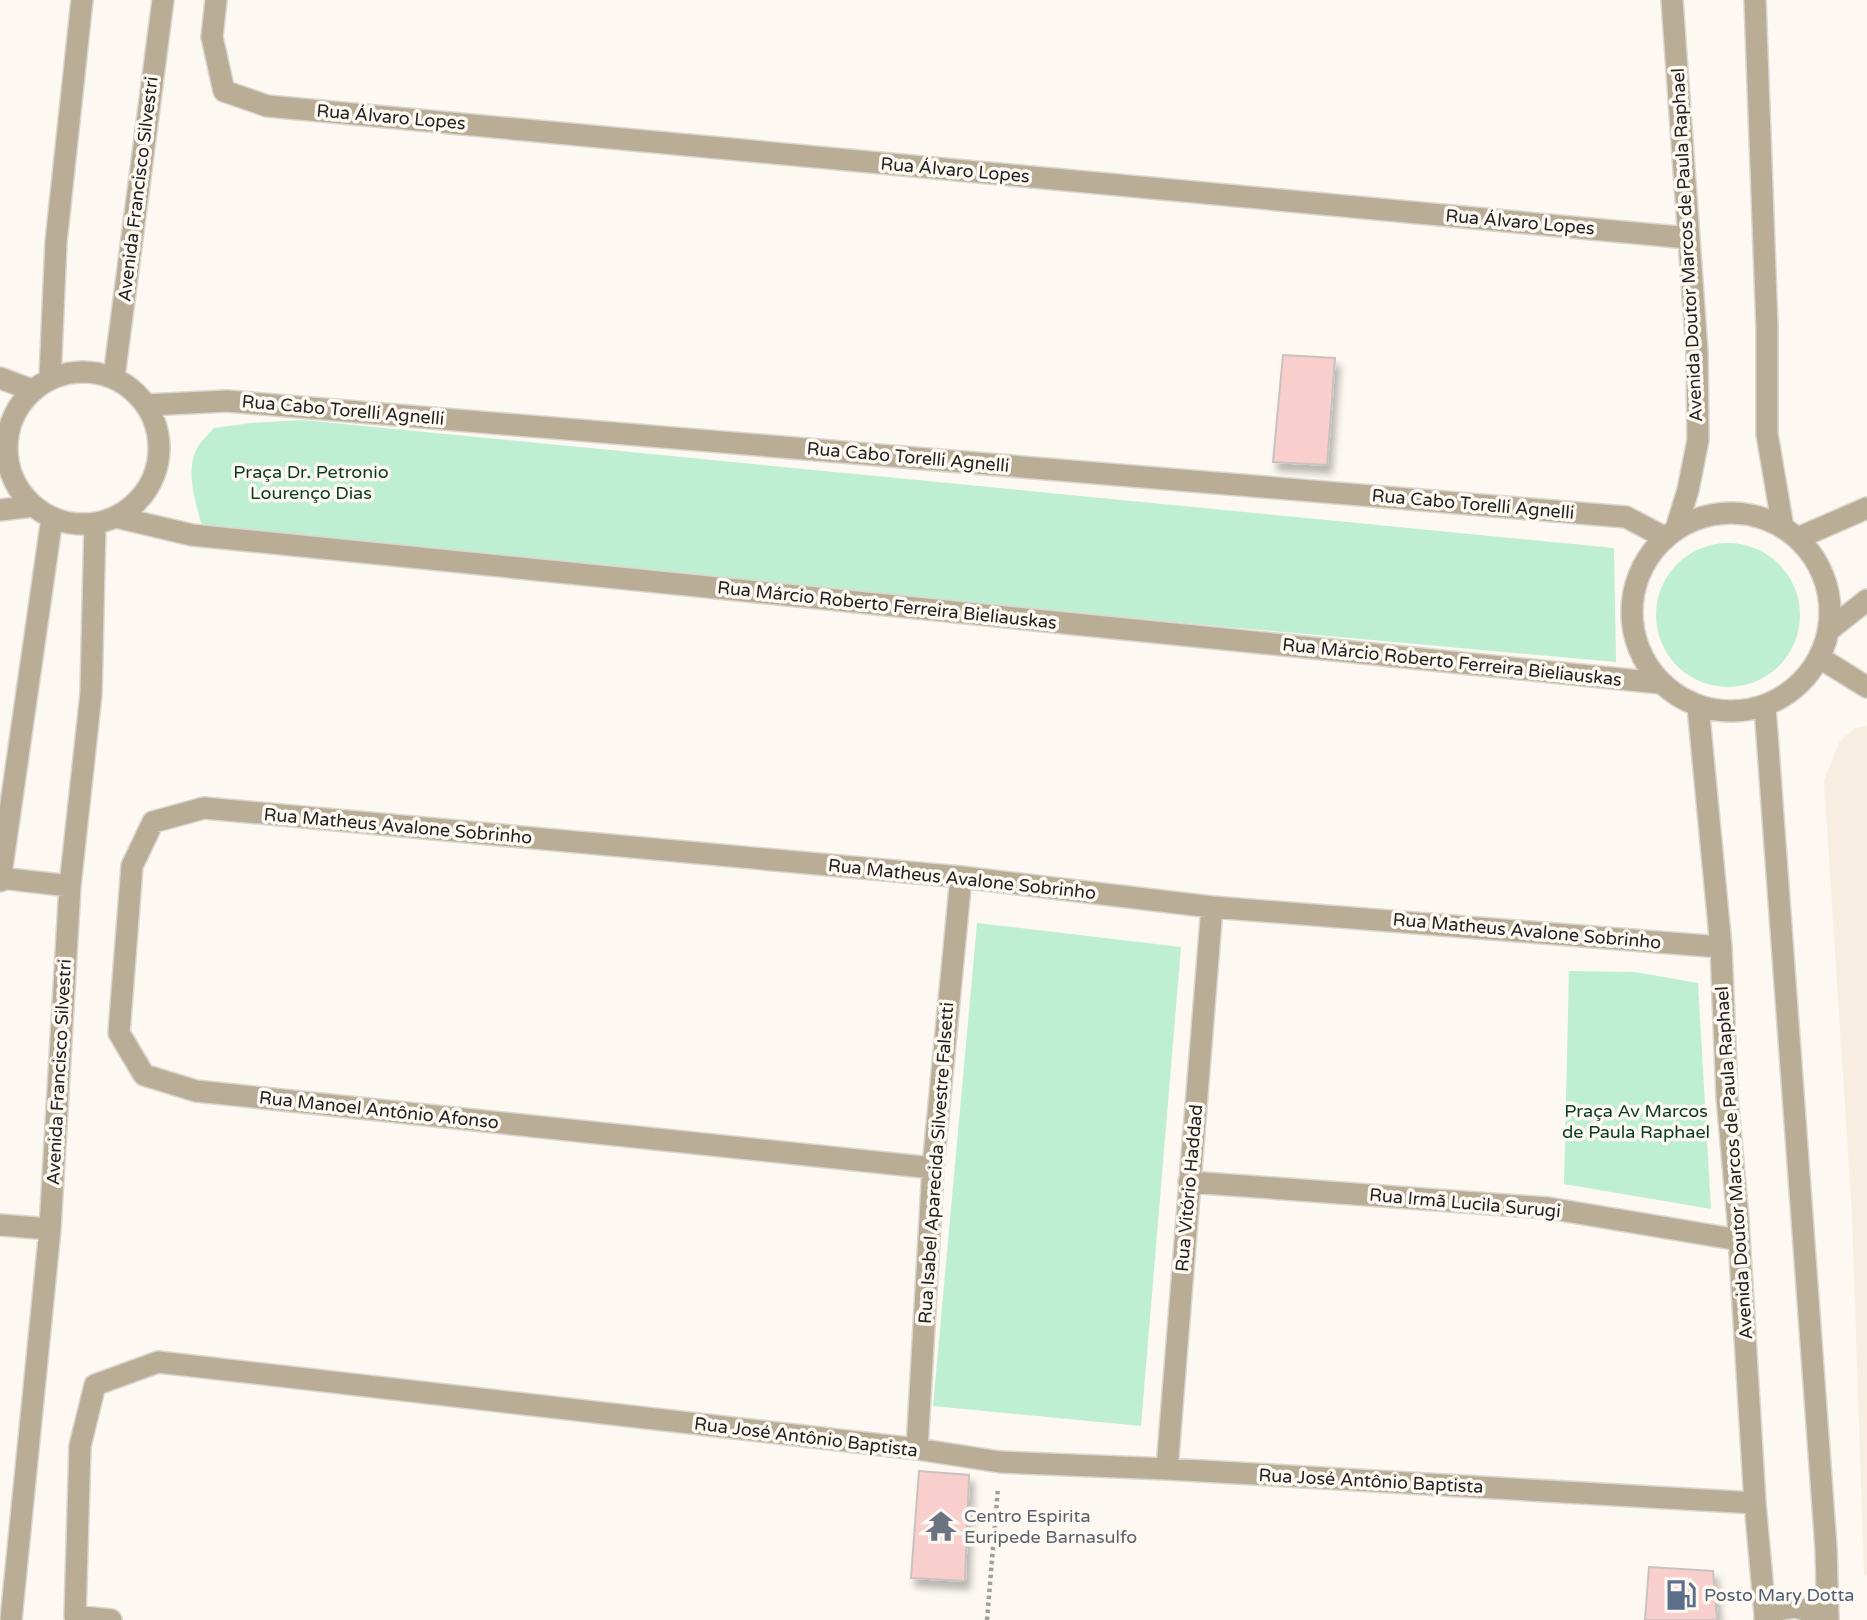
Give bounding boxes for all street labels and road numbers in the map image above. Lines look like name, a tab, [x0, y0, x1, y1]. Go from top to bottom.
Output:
street label: Avenida Doutor Marcos de Paula Raphael	[1667, 67, 1707, 423]
street label: Avenida Francisco Silvestri	[113, 75, 163, 303]
street label: Rua Álvaro Lopes	[315, 100, 467, 134]
street label: Rua Álvaro Lopes	[879, 153, 1031, 187]
street label: Rua Álvaro Lopes	[1444, 205, 1596, 239]
street label: Rua Cabo Torelli Agnelli	[241, 390, 445, 430]
street label: Rua Cabo Torelli Agnelli	[806, 437, 1010, 477]
street label: Rua Cabo Torelli Agnelli	[1371, 484, 1575, 524]
street label: Rua Márcio Roberto Ferreira Bieliauskas	[716, 576, 1058, 634]
street label: Rua Márcio Roberto Ferreira Bieliauskas	[1281, 633, 1623, 691]
street label: Rua Matheus Avalone Sobrinho	[263, 803, 533, 849]
street label: Rua Matheus Avalone Sobrinho	[827, 854, 1097, 904]
street label: Rua Matheus Avalone Sobrinho	[1392, 908, 1662, 954]
street label: Avenida Francisco Silvestri	[42, 958, 76, 1186]
street label: Avenida Doutor Marcos de Paula Raphael	[1711, 985, 1757, 1341]
street label: Rua Isabel Aparecida Silvestre Falsetti	[914, 1001, 958, 1325]
street label: Rua Manoel Antônio Afonso	[258, 1086, 500, 1134]
street label: Rua Vitório Haddad	[1171, 1103, 1207, 1273]
street label: Rua Irmã Lucila Surugi	[1368, 1184, 1562, 1222]
street label: Rua José Antônio Baptista	[693, 1412, 919, 1462]
street label: Rua José Antônio Baptista	[1258, 1464, 1484, 1498]

